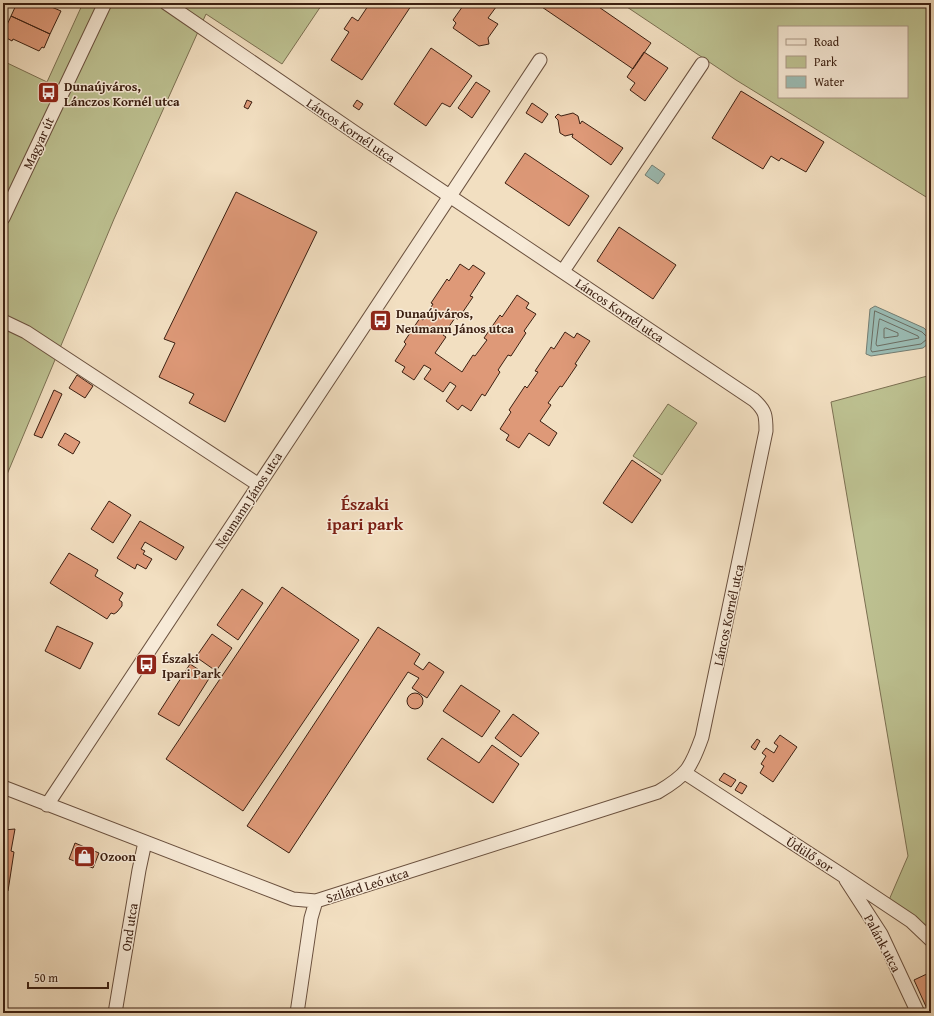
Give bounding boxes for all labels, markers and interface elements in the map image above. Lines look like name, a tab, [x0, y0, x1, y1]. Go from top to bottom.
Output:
legend	[778, 26, 908, 98]
text: Road	[814, 33, 840, 50]
text: Park	[814, 53, 838, 70]
text: Water	[814, 73, 844, 90]
place label: Dunaújváros, Lánczos Kornél utca	[64, 77, 180, 111]
bus stop icon: Dunaújváros, Lánczos Kornél utca	[36, 80, 62, 106]
street label: Láncos Kornél utca	[303, 94, 400, 168]
street label: Magyar út	[18, 114, 59, 172]
street label: Láncos Kornél utca	[572, 274, 669, 348]
place label: Dunaújváros, Neumann János utca	[396, 304, 514, 338]
bus stop icon: Dunaújváros, Neumann János utca	[368, 307, 394, 333]
street label: Neumann János utca	[210, 448, 287, 552]
district label: Északi ipari park	[327, 491, 404, 536]
street label: Láncos Kornél utca	[708, 562, 749, 668]
place label: Északi Ipari Park	[162, 649, 222, 683]
bus stop icon: Északi Ipari Park	[133, 652, 159, 678]
street label: Üdülő sor	[782, 832, 838, 877]
shop icon: Ozoon	[71, 843, 97, 869]
place label: Ozoon	[100, 847, 136, 866]
street label: Szilárd Leó utca	[323, 863, 412, 908]
street label: Ond utca	[116, 901, 143, 953]
street label: Palánk utca	[859, 911, 906, 976]
scale bar	[28, 964, 108, 990]
text: 50 m	[34, 969, 58, 986]

